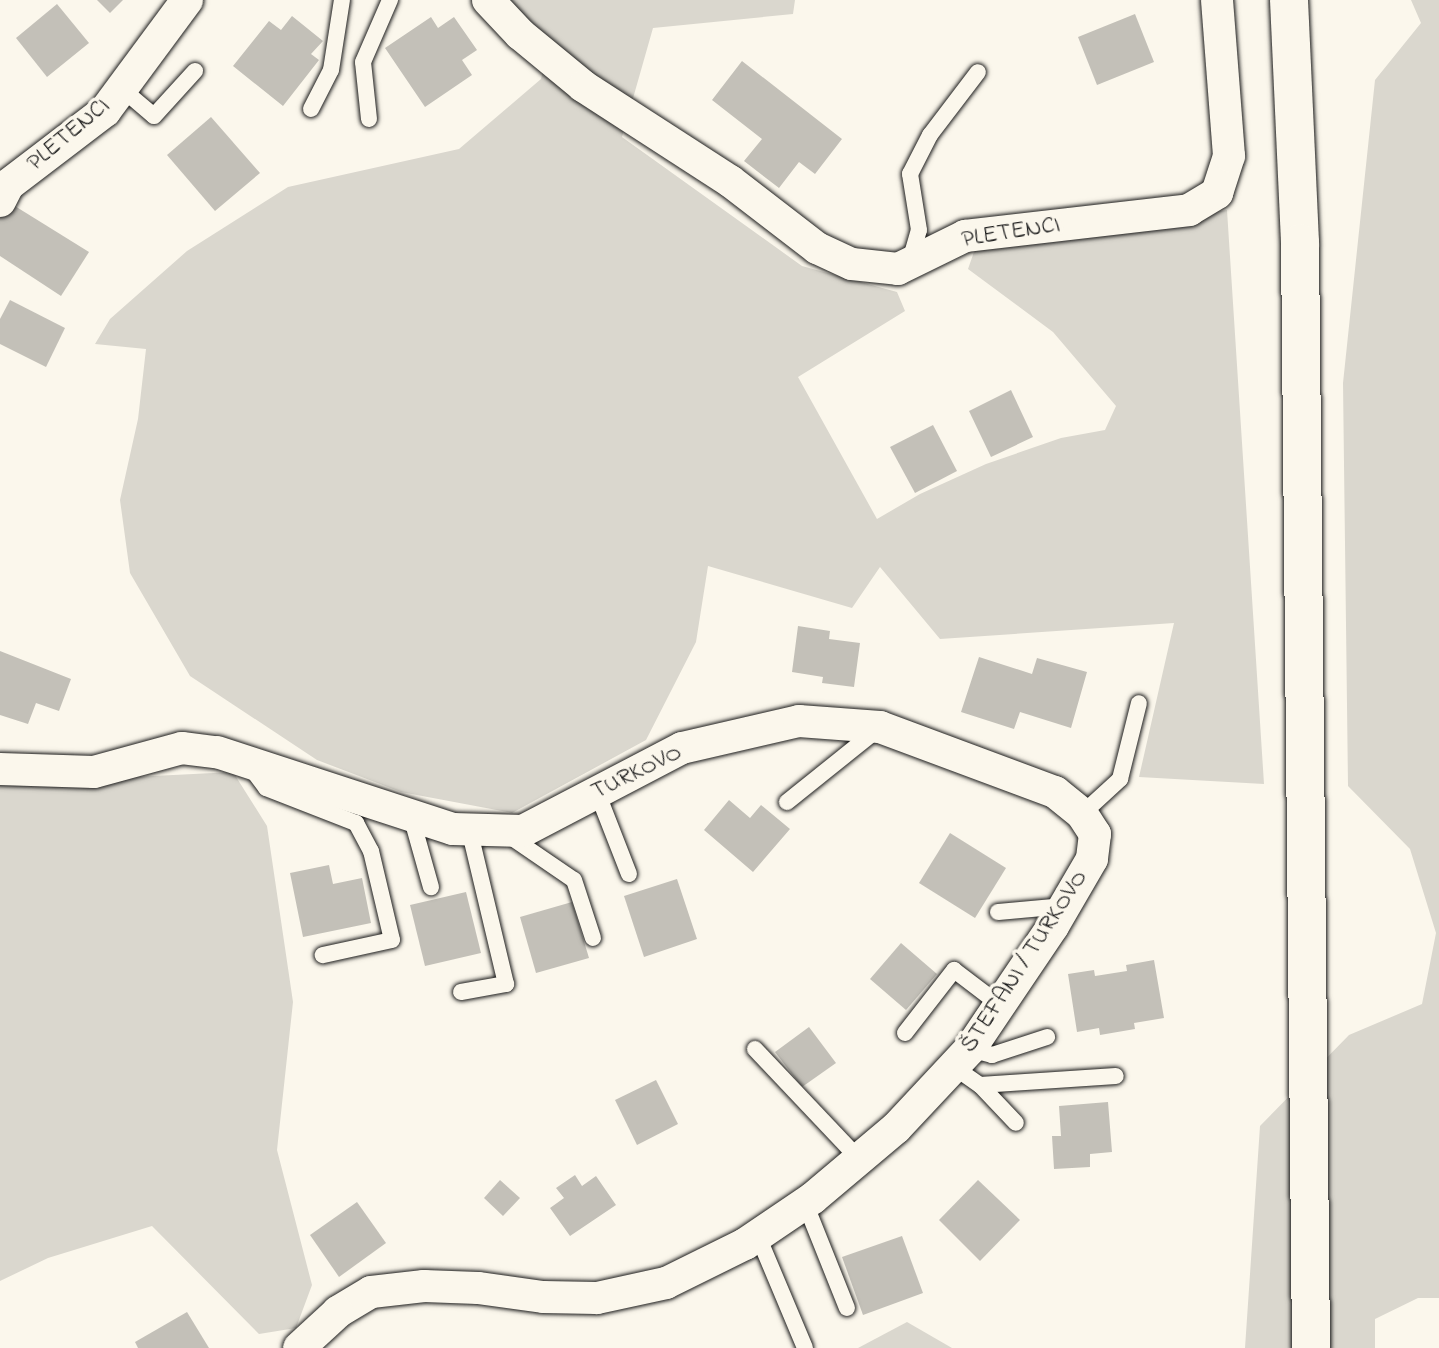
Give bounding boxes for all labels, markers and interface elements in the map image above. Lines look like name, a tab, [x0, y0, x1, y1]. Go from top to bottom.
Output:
street label: PLETENCI	[22, 92, 116, 178]
street label: PLETENCI	[960, 211, 1062, 255]
street label: TURKOVO	[587, 739, 687, 807]
street label: ŠTEFANI / TURKOVO	[955, 865, 1095, 1059]

